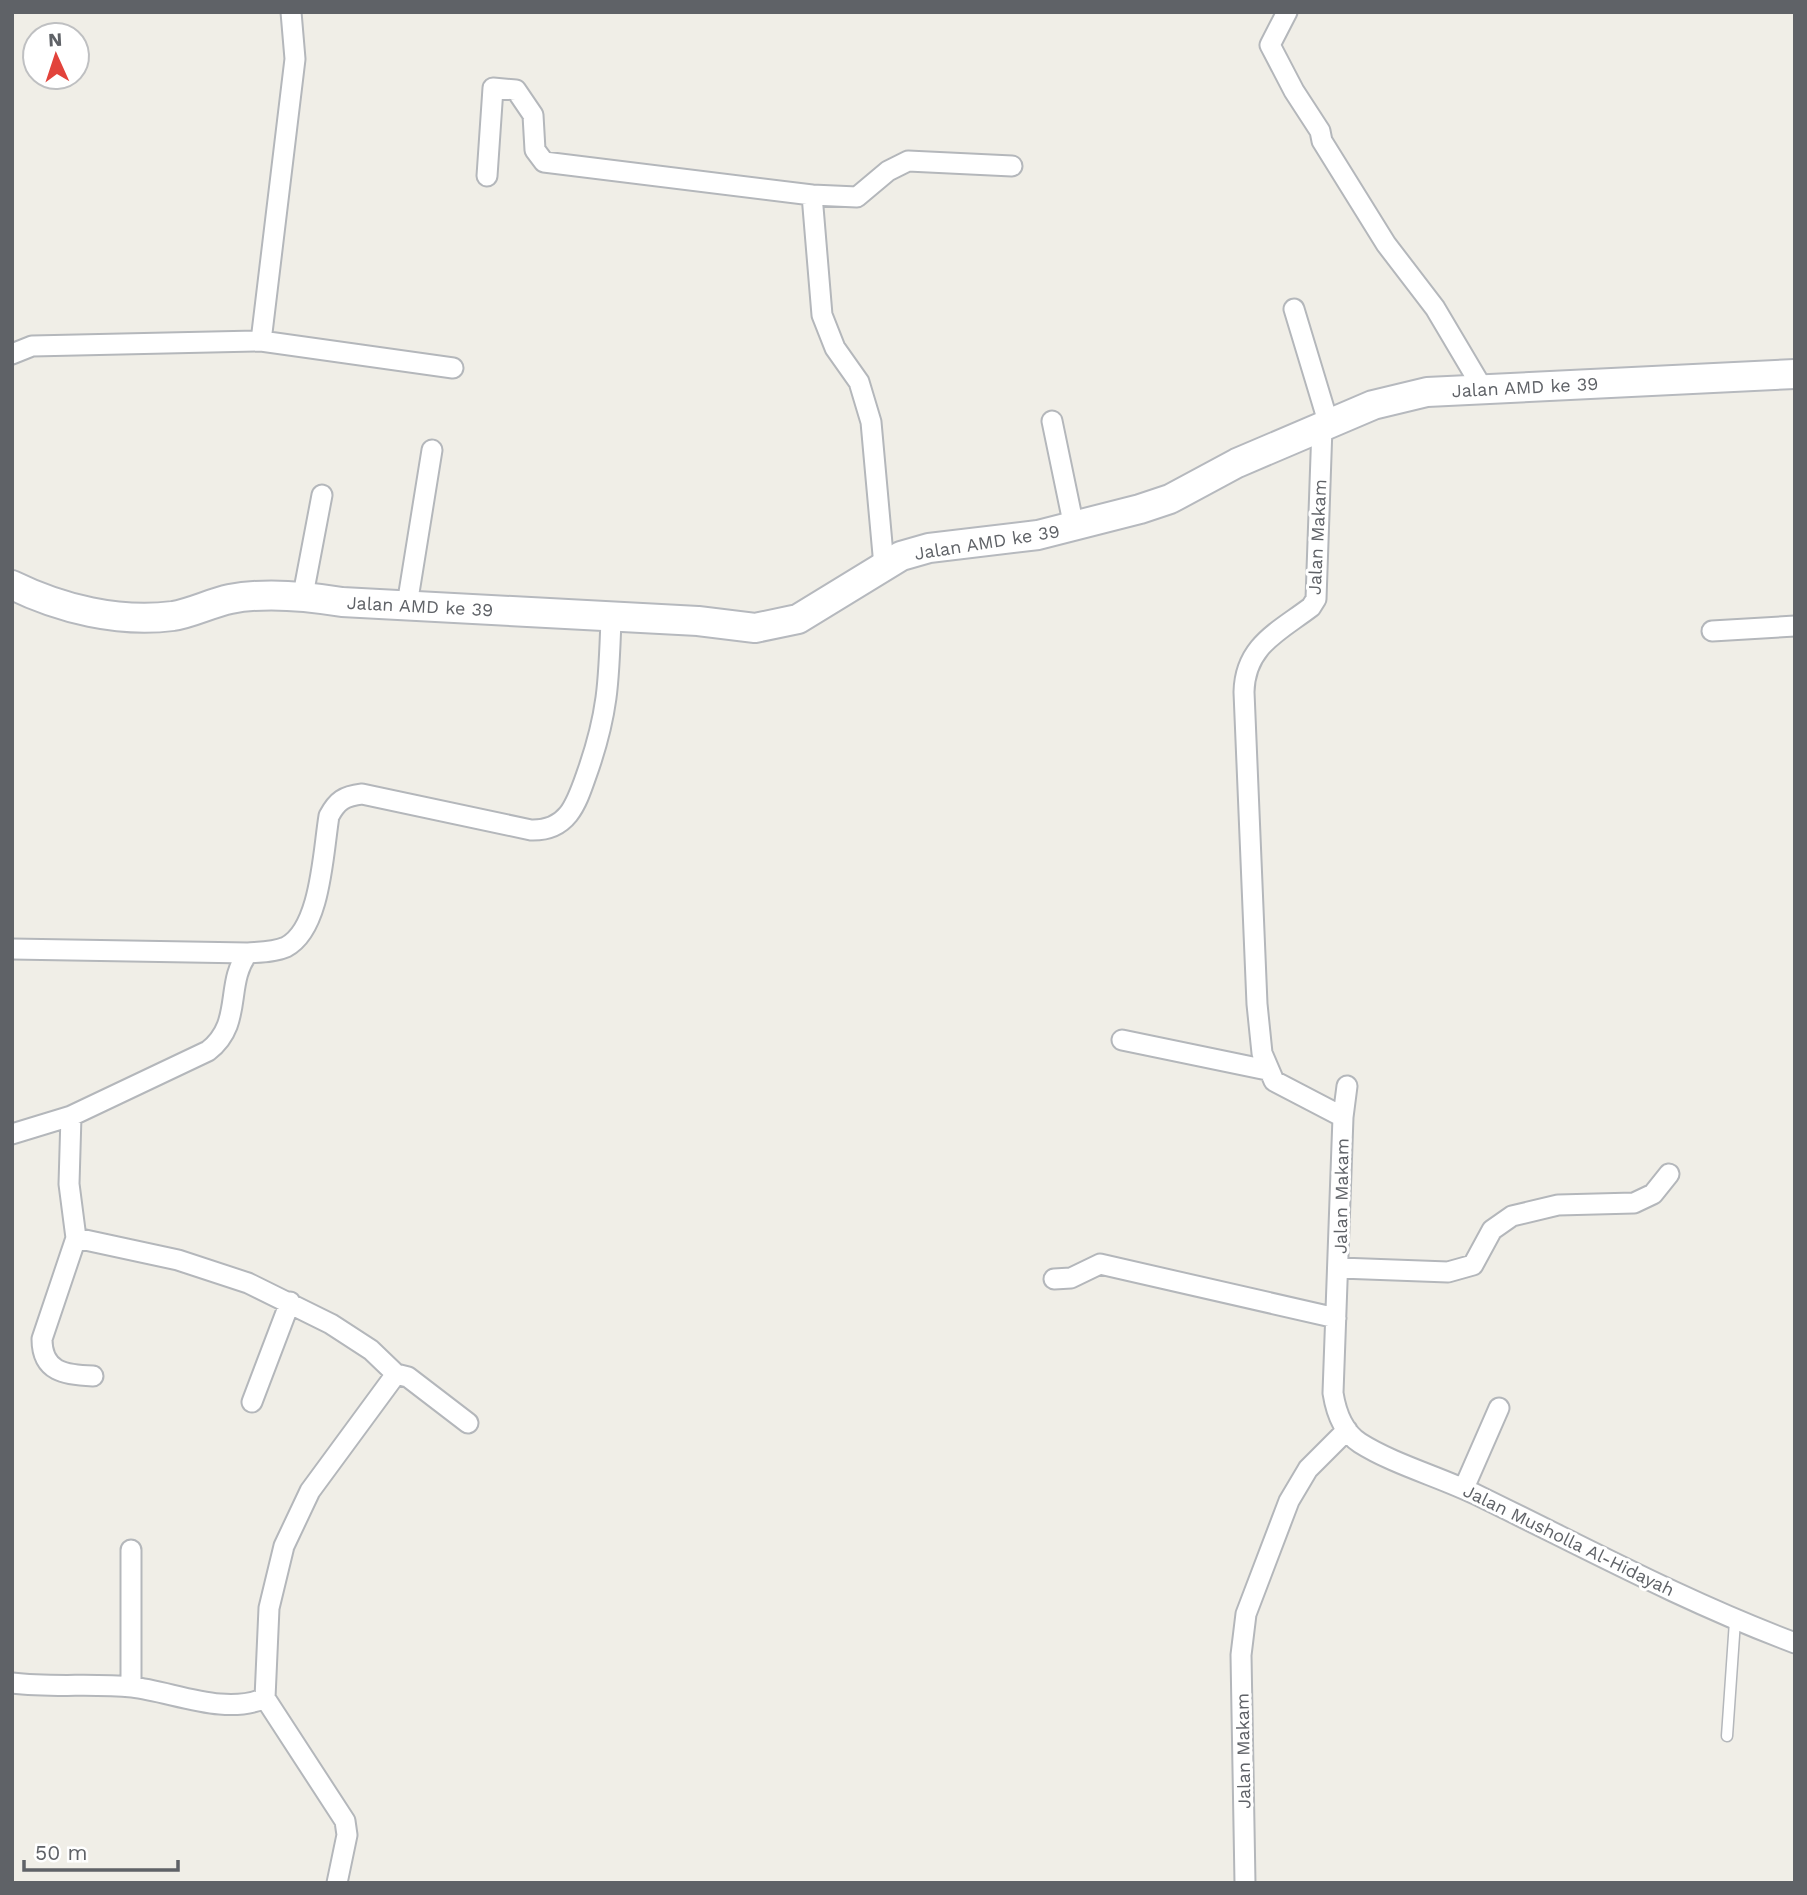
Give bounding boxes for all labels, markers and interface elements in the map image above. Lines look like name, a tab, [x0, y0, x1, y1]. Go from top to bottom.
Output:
north arrow	[21, 21, 91, 91]
text: N	[47, 28, 63, 51]
street label: Jalan AMD ke 39	[1451, 373, 1599, 401]
street label: Jalan Makam	[1303, 479, 1331, 595]
street label: Jalan AMD ke 39	[913, 520, 1061, 564]
street label: Jalan AMD ke 39	[346, 592, 494, 620]
street label: Jalan Makam	[1329, 1138, 1353, 1254]
street label: Jalan Musholla Al-Hidayah	[1460, 1480, 1678, 1600]
street label: Jalan Makam	[1231, 1693, 1255, 1809]
scale bar	[24, 1828, 178, 1872]
text: 50 m	[35, 1840, 87, 1865]

